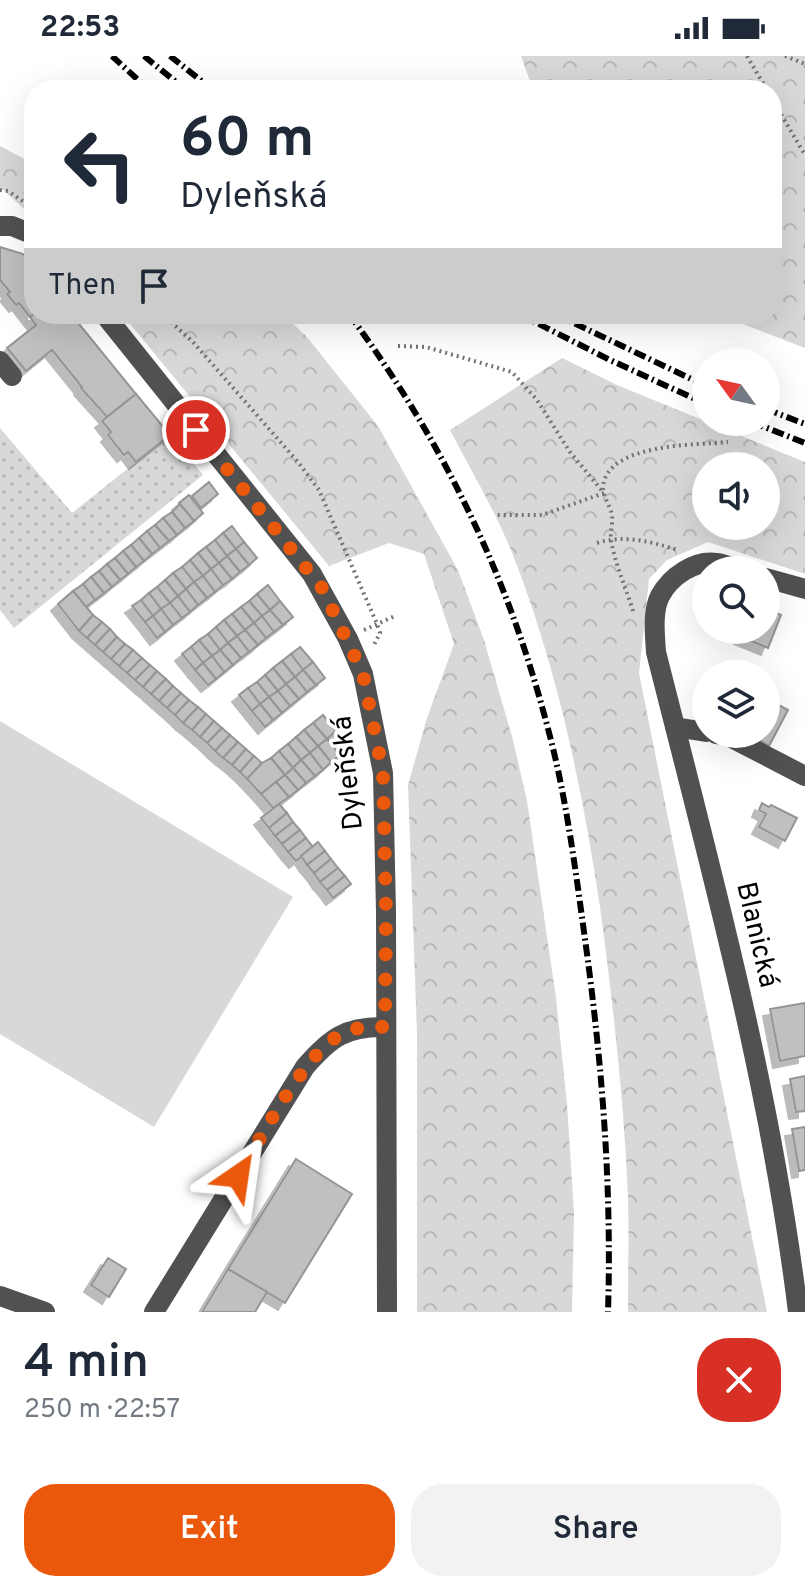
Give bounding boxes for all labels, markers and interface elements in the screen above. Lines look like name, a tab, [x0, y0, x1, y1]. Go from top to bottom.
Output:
text: 22:53	[40, 10, 120, 47]
text: 60 m	[180, 106, 314, 176]
icon: left	[48, 112, 152, 216]
text: Dyleňská	[180, 175, 328, 221]
icon: arrive	[132, 264, 176, 308]
text: Then	[48, 268, 116, 305]
north arrow	[692, 348, 780, 436]
map controls	[692, 348, 780, 748]
pin	[162, 396, 230, 464]
icon: arrive	[174, 408, 218, 452]
button: sound	[692, 452, 780, 540]
button: search	[692, 556, 780, 644]
button: layers	[692, 660, 780, 748]
street label: Dyleňská	[325, 714, 373, 832]
street label: Blanická	[726, 879, 786, 991]
position arrow	[196, 1134, 280, 1218]
text: 4 min	[24, 1334, 149, 1394]
button: close	[697, 1338, 781, 1422]
text: 250 m · 22:57	[24, 1394, 180, 1427]
button: Exit	[24, 1484, 395, 1576]
button: Share	[411, 1484, 781, 1576]

